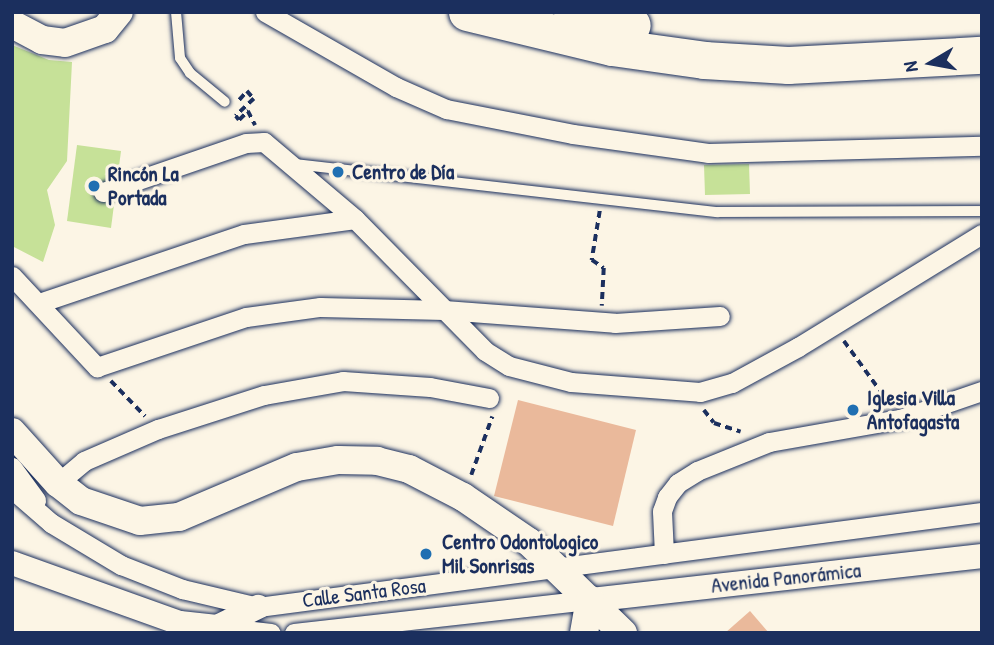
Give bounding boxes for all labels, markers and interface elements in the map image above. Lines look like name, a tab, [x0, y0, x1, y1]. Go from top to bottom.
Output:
north arrow	[896, 28, 966, 98]
text: N	[897, 59, 924, 74]
place label: Centro de Día	[352, 159, 454, 185]
place label: Rincón La Portada	[108, 161, 179, 211]
marker: Centro de Día	[330, 164, 346, 180]
marker: Rincón La Portada	[86, 178, 102, 194]
place label: Iglesia Villa Antofagasta	[867, 385, 959, 435]
marker: Iglesia Villa Antofagasta	[845, 402, 861, 418]
place label: Centro Odontologico Mil Sonrisas	[442, 529, 598, 579]
marker: Centro Odontologico Mil Sonrisas	[416, 544, 436, 564]
street label: Avenida Panorámica	[710, 558, 862, 598]
street label: Calle Santa Rosa	[301, 573, 427, 613]

